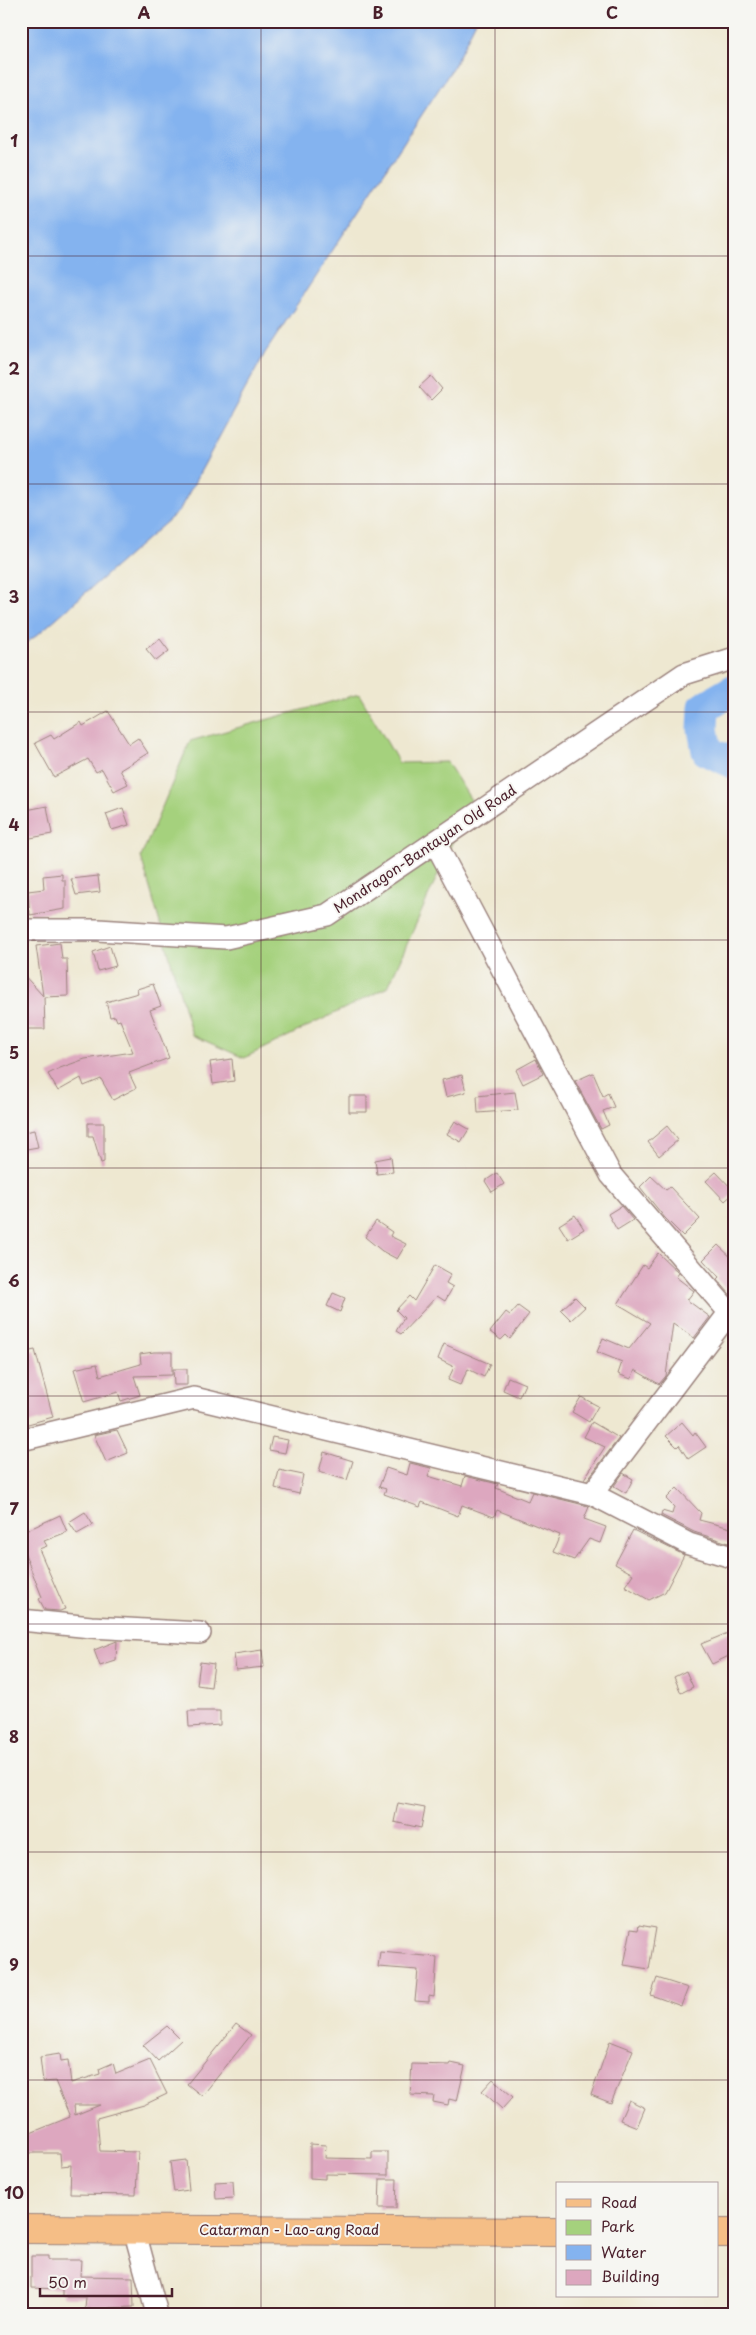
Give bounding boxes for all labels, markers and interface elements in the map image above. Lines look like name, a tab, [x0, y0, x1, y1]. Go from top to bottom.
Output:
text: A	[138, 0, 151, 24]
text: B	[373, 0, 384, 24]
text: C	[606, 0, 618, 24]
text: 1	[10, 128, 18, 152]
text: 2	[8, 356, 20, 380]
text: 3	[9, 584, 19, 608]
street label: Mondragon-Bantayan Old Road	[329, 779, 520, 918]
text: 4	[9, 812, 20, 836]
text: 5	[9, 1040, 19, 1064]
text: 6	[8, 1268, 20, 1292]
text: 7	[9, 1496, 19, 1520]
text: 8	[9, 1724, 19, 1748]
text: 9	[9, 1952, 19, 1976]
text: 10	[4, 2180, 24, 2204]
legend	[556, 2182, 718, 2298]
text: Road	[601, 2190, 637, 2213]
text: Park	[601, 2214, 635, 2237]
street label: Catarman - Lao-ang Road	[199, 2219, 379, 2240]
text: Water	[601, 2240, 646, 2263]
text: Building	[601, 2264, 660, 2287]
scale bar	[40, 2265, 172, 2297]
text: 50 m	[48, 2270, 87, 2293]

